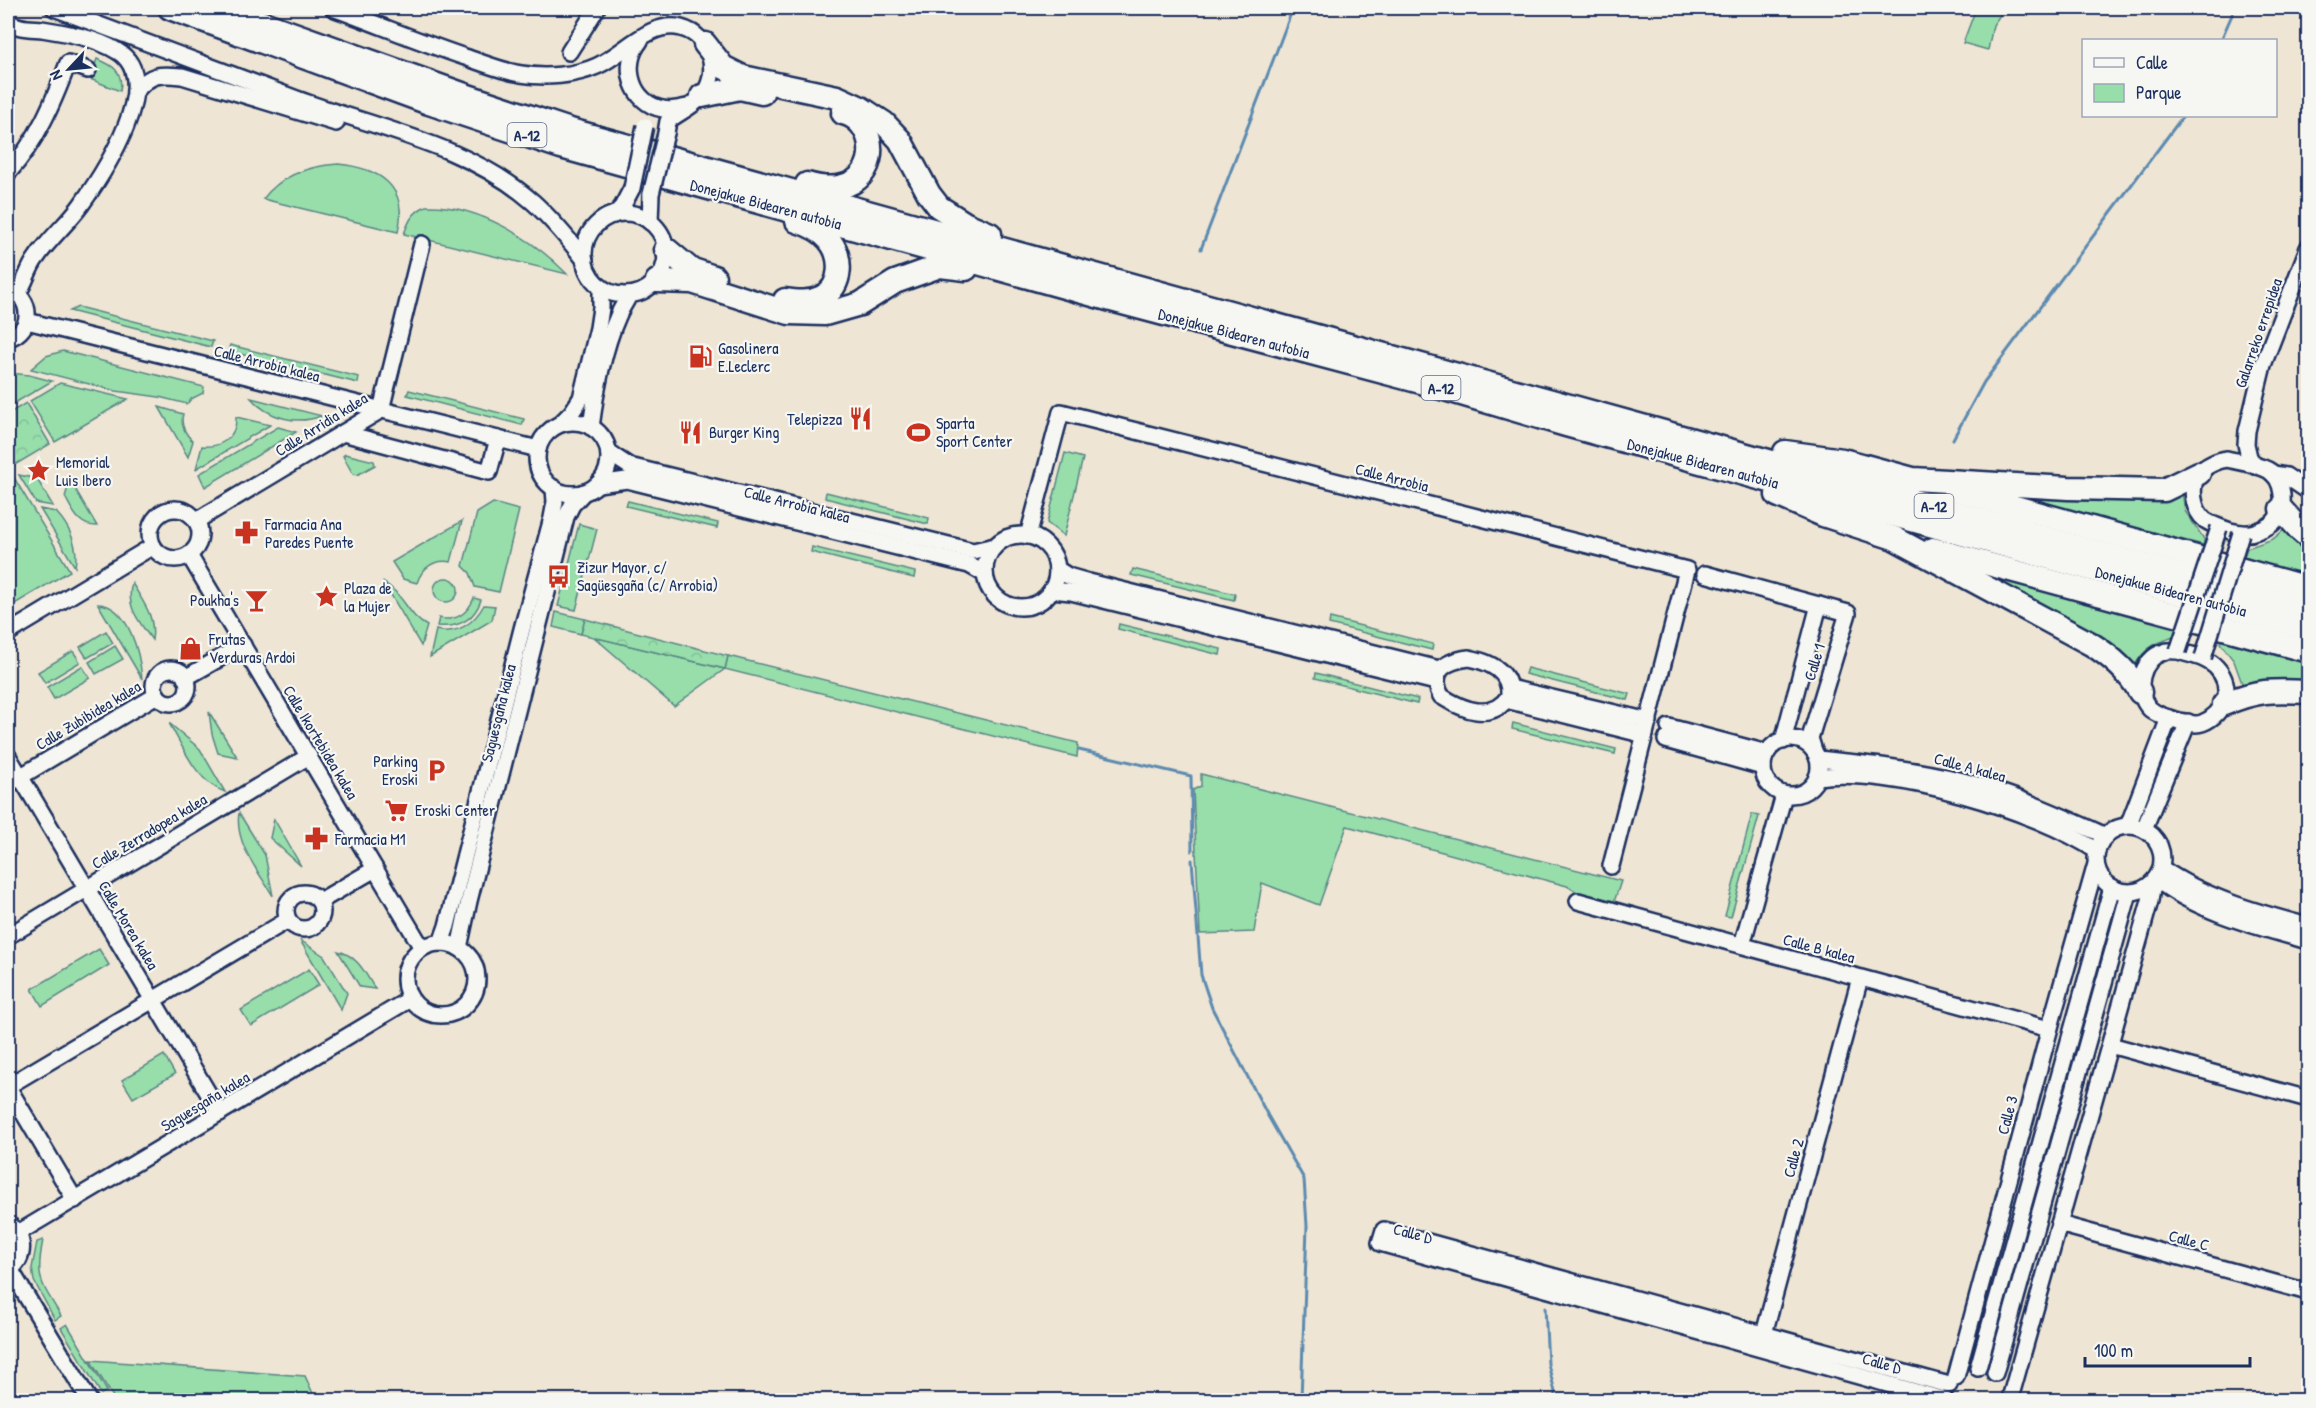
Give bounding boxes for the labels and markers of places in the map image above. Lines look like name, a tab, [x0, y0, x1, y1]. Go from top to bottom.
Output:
place label: Gasolinera E.Leclerc	[718, 337, 778, 377]
fuel station icon: Gasolinera E.Leclerc	[687, 344, 713, 370]
restaurant icon: Telepizza	[847, 406, 873, 432]
place label: Telepizza	[787, 408, 842, 430]
place label: Sparta Sport Center	[936, 412, 1012, 452]
restaurant icon: Burger King	[678, 419, 704, 445]
sports icon: Sparta Sport Center	[905, 419, 931, 445]
place label: Burger King	[709, 421, 779, 443]
place label: Memorial Luis Ibero	[56, 451, 112, 491]
place icon: Memorial Luis Ibero	[25, 458, 51, 484]
place label: Farmacia Ana Paredes Puente	[264, 513, 354, 553]
pharmacy icon: Farmacia Ana Paredes Puente	[234, 520, 260, 546]
place label: Zizur Mayor, c/ Sagüesgaña (c/ Arrobia)	[577, 556, 718, 596]
bus stop icon: Zizur Mayor, c/ Sagüesgaña (c/ Arrobia)	[546, 563, 572, 589]
place label: Plaza de la Mujer	[344, 577, 392, 617]
place icon: Plaza de la Mujer	[313, 584, 339, 610]
bar icon: Poukha's	[244, 587, 270, 613]
place label: Poukha's	[190, 589, 239, 611]
place label: Frutas Verduras Ardoi	[208, 628, 296, 668]
shop icon: Frutas Verduras Ardoi	[178, 635, 204, 661]
place label: Parking Eroski	[373, 750, 418, 790]
parking icon: Parking Eroski	[423, 757, 449, 783]
supermarket icon: Eroski Center	[384, 797, 410, 823]
place label: Eroski Center	[415, 799, 495, 821]
pharmacy icon: Farmacia M1	[304, 826, 330, 852]
place label: Farmacia M1	[334, 828, 406, 850]

